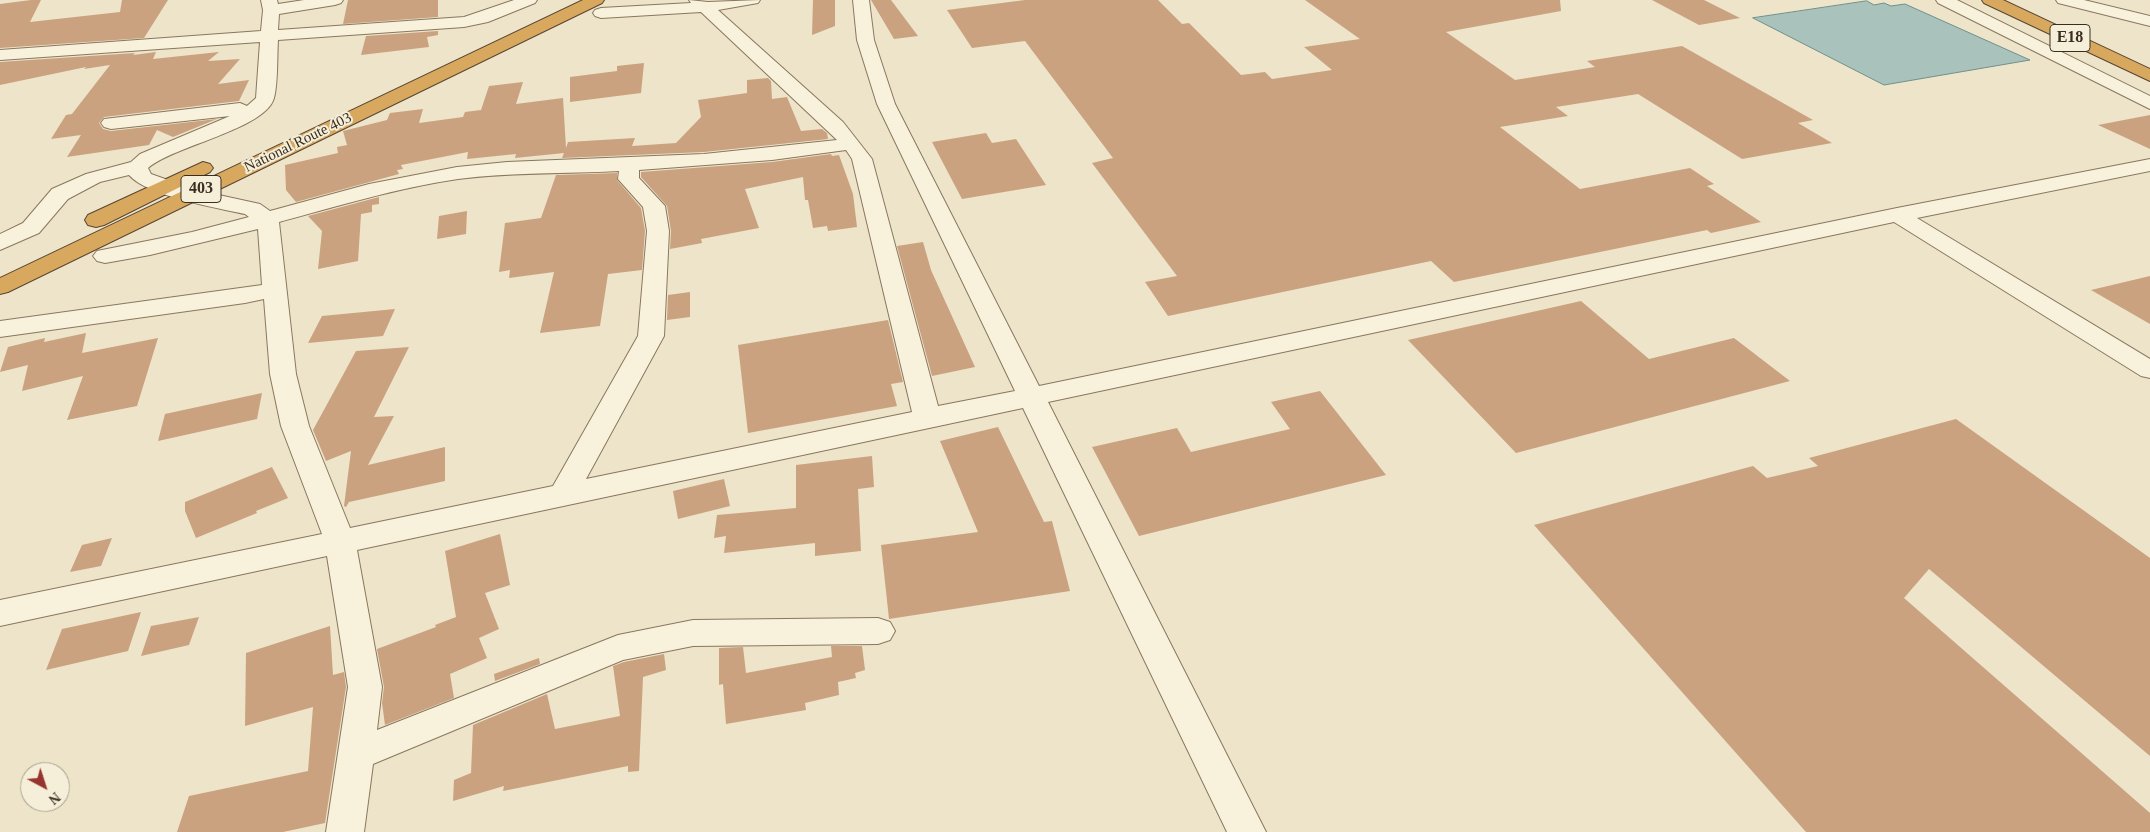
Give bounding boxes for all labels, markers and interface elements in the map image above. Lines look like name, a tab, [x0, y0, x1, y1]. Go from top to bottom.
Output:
road number: E18	[2050, 24, 2090, 52]
street label: National Route 403	[234, 106, 362, 180]
road number: 403	[181, 175, 221, 202]
north arrow	[20, 762, 70, 812]
text: N	[46, 789, 63, 807]

